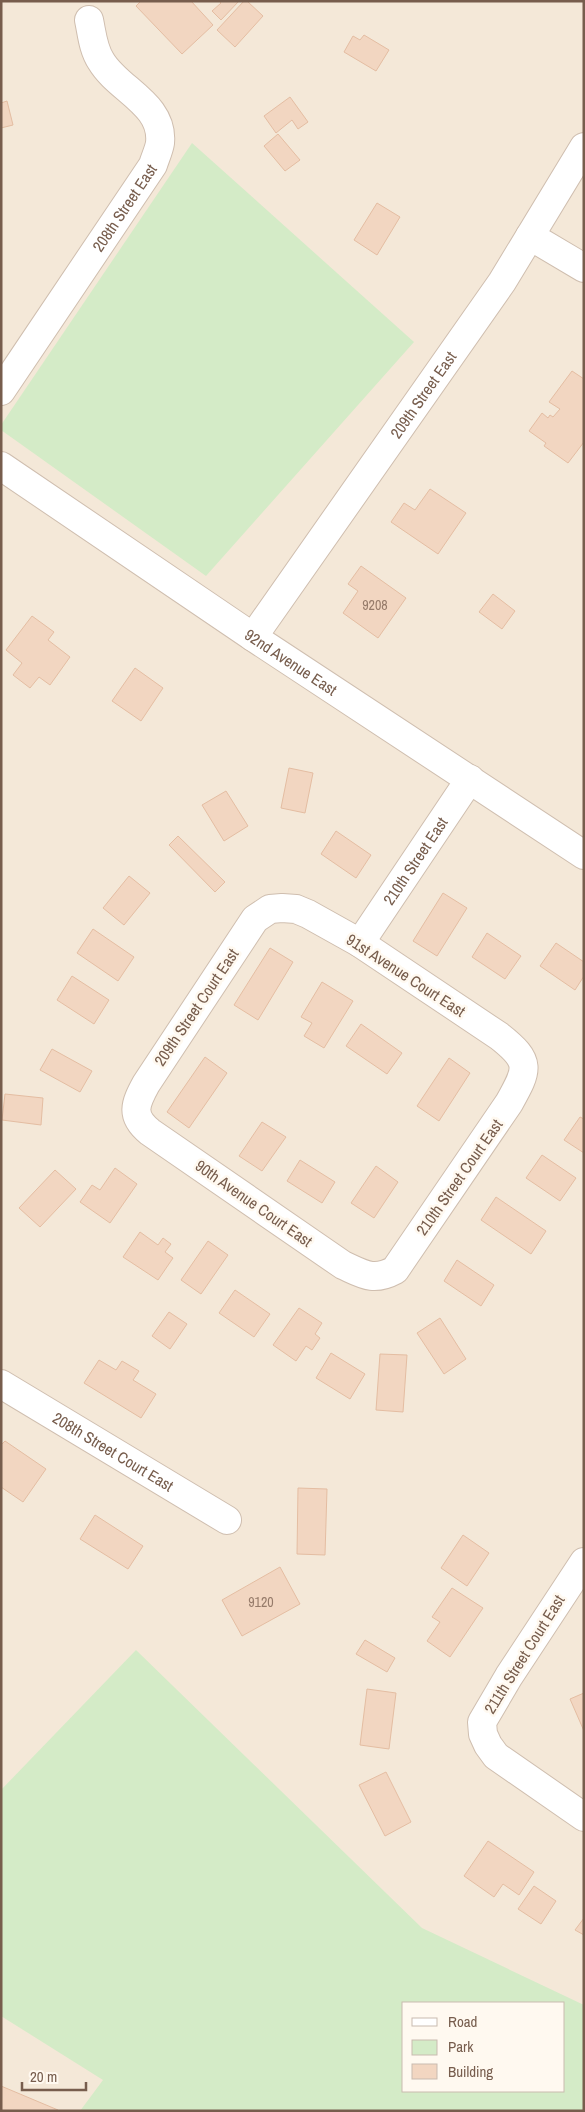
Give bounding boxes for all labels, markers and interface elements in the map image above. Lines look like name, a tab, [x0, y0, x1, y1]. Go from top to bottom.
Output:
street label: 208th Street East	[87, 159, 162, 256]
street label: 209th Street East	[385, 347, 461, 443]
house number: 9208	[362, 596, 388, 614]
street label: 92nd Avenue East	[240, 624, 342, 701]
street label: 210th Street East	[378, 812, 453, 909]
street label: 91st Avenue Court East	[342, 928, 470, 1022]
street label: 209th Street Court East	[149, 944, 244, 1070]
street label: 210th Street Court East	[411, 1114, 508, 1239]
street label: 90th Avenue Court East	[191, 1154, 317, 1252]
street label: 208th Street Court East	[49, 1407, 178, 1497]
street label: 211th Street Court East	[479, 1590, 570, 1718]
house number: 9120	[248, 1593, 274, 1611]
legend	[402, 2002, 565, 2092]
text: Road	[448, 2011, 477, 2032]
text: Park	[448, 2036, 474, 2057]
scale bar	[22, 2060, 86, 2092]
text: Building	[448, 2061, 493, 2082]
text: 20 m	[30, 2066, 57, 2087]

